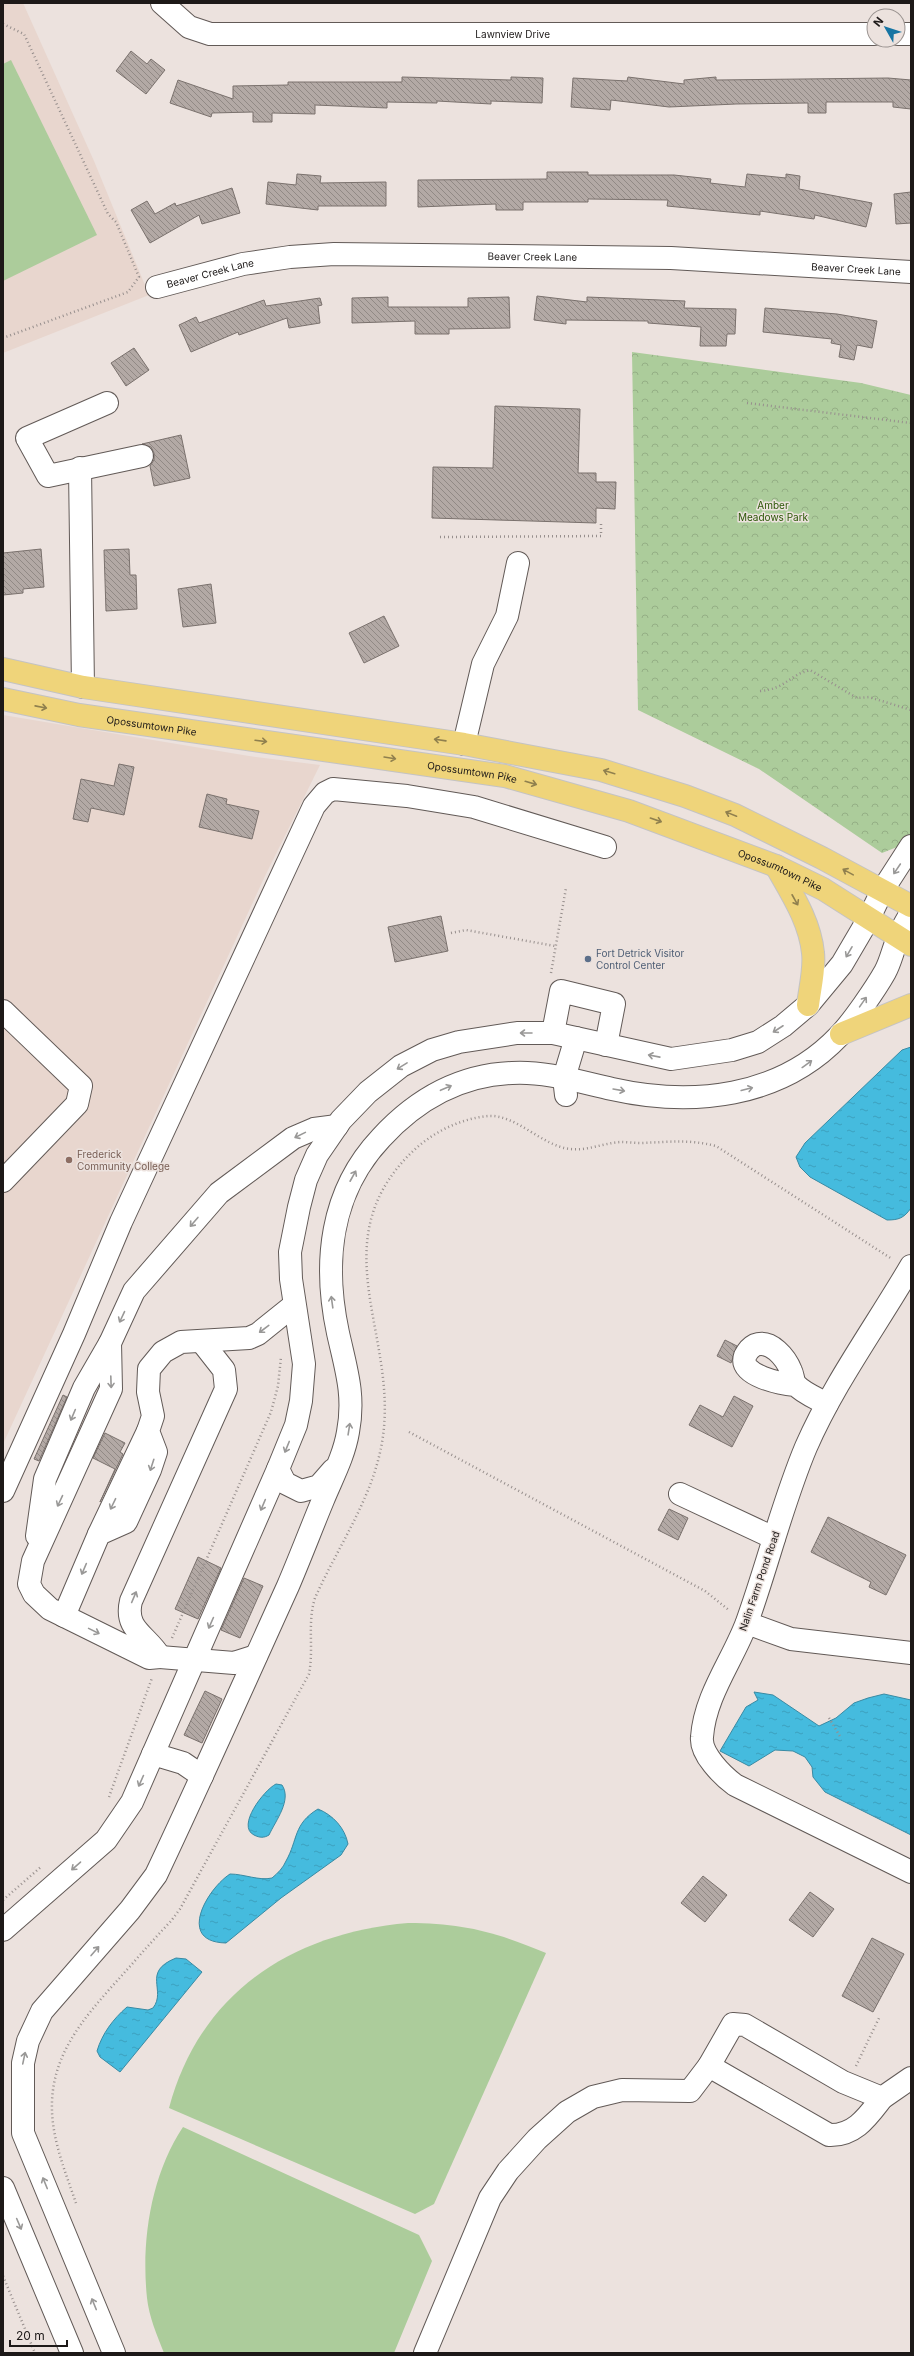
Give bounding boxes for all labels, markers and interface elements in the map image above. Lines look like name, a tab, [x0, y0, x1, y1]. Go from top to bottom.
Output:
north arrow	[866, 8, 906, 48]
text: N	[870, 14, 886, 29]
street label: Lawnview Drive	[475, 28, 550, 40]
street label: Beaver Creek Lane	[487, 250, 577, 263]
street label: Beaver Creek Lane	[165, 256, 255, 290]
street label: Beaver Creek Lane	[811, 260, 901, 277]
park label: Amber Meadows Park	[738, 499, 809, 523]
one-way arrow	[34, 703, 47, 711]
street label: Opossumtown Pike	[106, 713, 198, 738]
one-way arrow	[434, 736, 447, 744]
one-way arrow	[254, 737, 267, 745]
one-way arrow	[383, 755, 396, 763]
street label: Opossumtown Pike	[426, 759, 519, 785]
one-way arrow	[602, 768, 615, 775]
one-way arrow	[525, 780, 538, 788]
one-way arrow	[726, 810, 738, 817]
one-way arrow	[650, 817, 662, 825]
street label: Opossumtown Pike	[736, 846, 824, 894]
one-way arrow	[893, 863, 901, 875]
one-way arrow	[842, 868, 854, 876]
one-way arrow	[792, 894, 799, 906]
one-way arrow	[845, 946, 853, 958]
place label: Fort Detrick Visitor Control Center	[596, 947, 684, 971]
marker: Fort Detrick Visitor Control Center	[583, 954, 593, 964]
one-way arrow	[859, 997, 868, 1008]
one-way arrow	[772, 1026, 784, 1034]
one-way arrow	[520, 1029, 533, 1037]
one-way arrow	[648, 1051, 661, 1059]
one-way arrow	[801, 1060, 812, 1068]
one-way arrow	[397, 1062, 408, 1070]
one-way arrow	[440, 1084, 452, 1091]
one-way arrow	[740, 1085, 753, 1092]
one-way arrow	[612, 1086, 625, 1094]
one-way arrow	[294, 1132, 306, 1139]
place label: Frederick Community College	[77, 1148, 170, 1172]
marker: Frederick Community College	[64, 1155, 74, 1165]
one-way arrow	[350, 1170, 358, 1182]
one-way arrow	[189, 1217, 198, 1228]
one-way arrow	[328, 1295, 336, 1308]
one-way arrow	[118, 1311, 125, 1323]
one-way arrow	[258, 1325, 269, 1334]
one-way arrow	[107, 1375, 115, 1388]
one-way arrow	[68, 1409, 76, 1421]
one-way arrow	[345, 1423, 353, 1436]
one-way arrow	[283, 1440, 290, 1452]
one-way arrow	[147, 1459, 155, 1471]
one-way arrow	[56, 1495, 63, 1507]
one-way arrow	[109, 1498, 116, 1510]
one-way arrow	[259, 1498, 267, 1510]
street label: Nalin Farm Pond Road	[736, 1530, 782, 1632]
one-way arrow	[80, 1562, 87, 1574]
one-way arrow	[130, 1591, 138, 1603]
one-way arrow	[207, 1617, 214, 1629]
one-way arrow	[88, 1628, 100, 1635]
one-way arrow	[137, 1774, 144, 1786]
one-way arrow	[71, 1861, 81, 1870]
one-way arrow	[90, 1946, 99, 1957]
one-way arrow	[20, 2052, 28, 2065]
one-way arrow	[40, 2178, 48, 2190]
one-way arrow	[15, 2218, 23, 2230]
one-way arrow	[89, 2298, 97, 2310]
scale bar	[10, 2322, 67, 2348]
text: 20 m	[16, 2328, 45, 2343]

